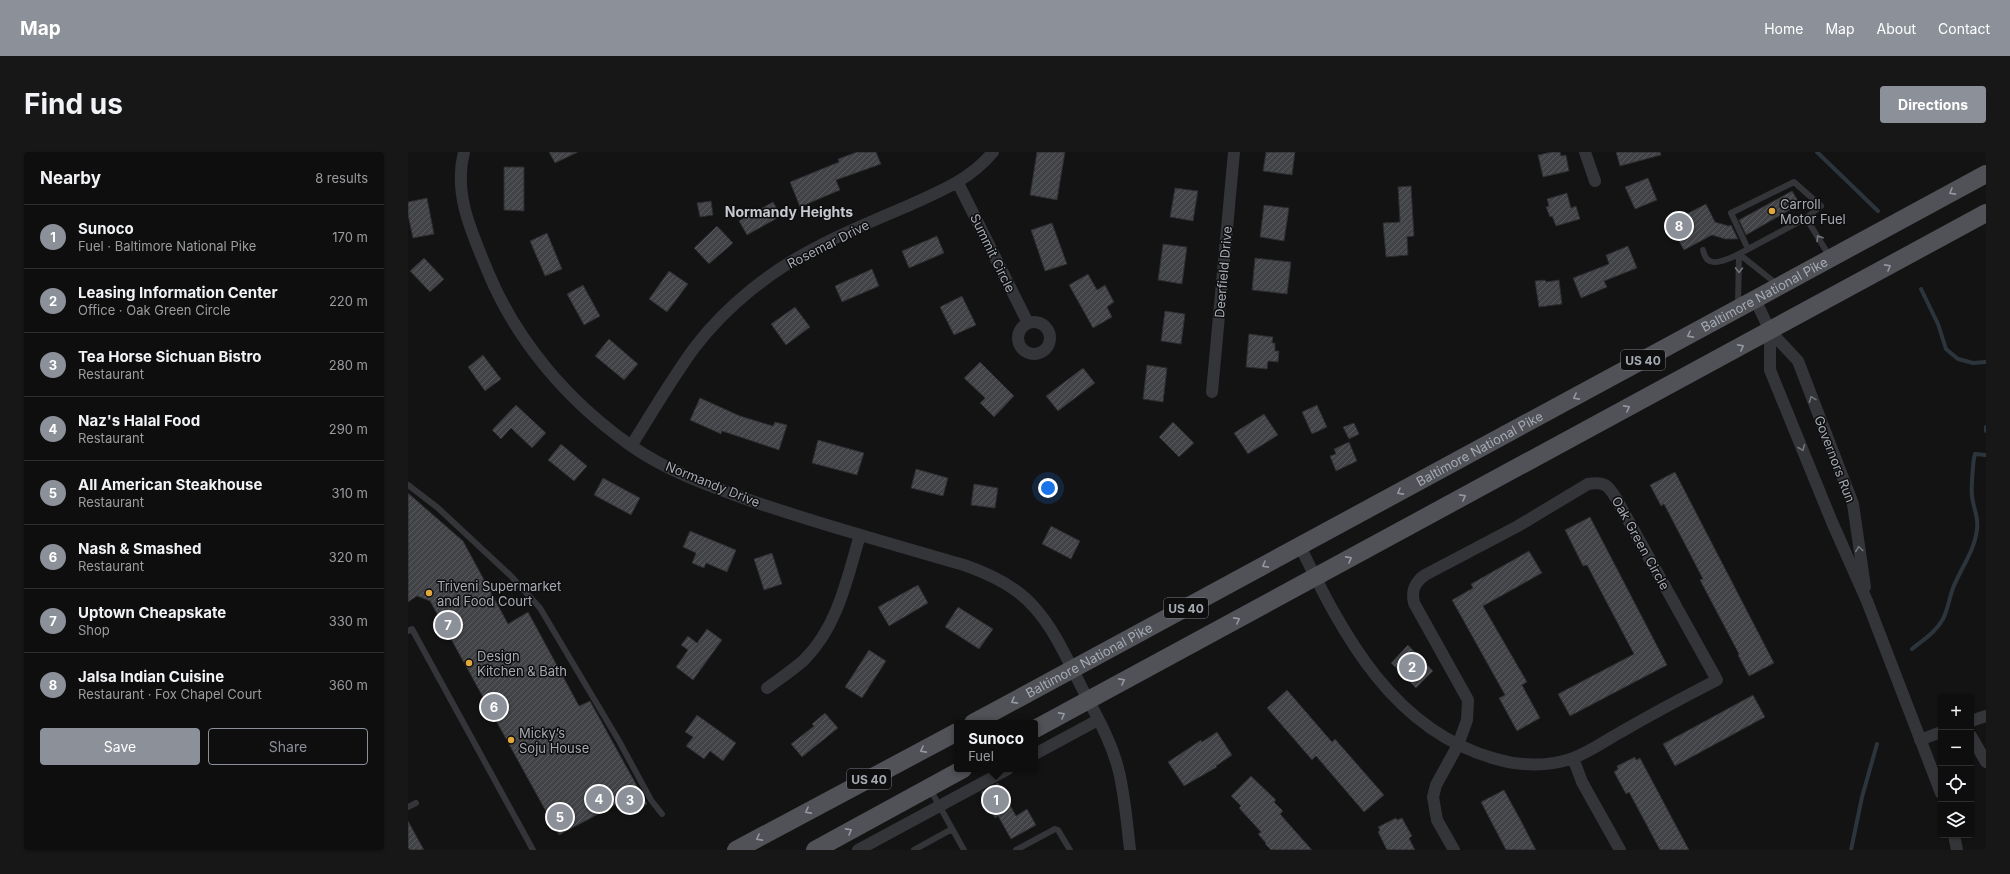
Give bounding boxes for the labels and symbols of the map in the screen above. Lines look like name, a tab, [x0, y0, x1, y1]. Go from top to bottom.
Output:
one-way arrow	[1949, 188, 1956, 195]
place label: Carroll Motor Fuel	[1780, 196, 1846, 227]
district label: Normandy Heights	[725, 203, 853, 220]
marker: Carroll Motor Fuel	[1767, 206, 1777, 216]
street label: Summit Circle	[967, 211, 1019, 295]
pin: 8	[1666, 211, 1692, 241]
street label: Rosemar Drive	[784, 216, 872, 272]
street label: Deerfield Drive	[1211, 225, 1235, 319]
one-way arrow	[1816, 235, 1823, 242]
street label: Baltimore National Pike	[1698, 253, 1830, 335]
one-way arrow	[1884, 264, 1891, 271]
one-way arrow	[1735, 267, 1743, 273]
one-way arrow	[1687, 330, 1694, 337]
one-way arrow	[1737, 344, 1745, 351]
road number: US 40	[1621, 350, 1665, 370]
one-way arrow	[1572, 392, 1580, 399]
one-way arrow	[1809, 395, 1817, 402]
one-way arrow	[1623, 406, 1630, 413]
street label: Baltimore National Pike	[1413, 408, 1546, 489]
street label: Governors Run	[1811, 413, 1859, 505]
one-way arrow	[1797, 445, 1805, 452]
street label: Normandy Drive	[663, 458, 763, 510]
your location	[1038, 478, 1058, 498]
one-way arrow	[1397, 487, 1404, 495]
street label: Oak Green Circle	[1609, 493, 1673, 593]
one-way arrow	[1459, 494, 1467, 502]
one-way arrow	[1855, 546, 1864, 552]
one-way arrow	[1345, 556, 1352, 563]
one-way arrow	[1262, 560, 1270, 568]
place label: Triveni Supermarket and Food Court	[437, 578, 561, 609]
marker: Triveni Supermarket and Food Court	[424, 588, 434, 598]
road number: US 40	[1164, 598, 1208, 618]
pin: 7	[435, 610, 461, 640]
one-way arrow	[1233, 617, 1240, 624]
street label: Baltimore National Pike	[1023, 619, 1155, 701]
place label: Design Kitchen & Bath	[477, 648, 567, 679]
pin: 2	[1399, 652, 1425, 682]
marker: Design Kitchen & Bath	[464, 658, 474, 668]
one-way arrow	[1118, 679, 1126, 686]
pin: 6	[481, 692, 507, 722]
one-way arrow	[1010, 697, 1018, 704]
one-way arrow	[1057, 712, 1065, 719]
place label: Micky’s Soju House	[519, 725, 589, 756]
marker: Micky’s Soju House	[506, 735, 516, 745]
one-way arrow	[919, 745, 927, 753]
road number: US 40	[847, 769, 891, 789]
pin: 4	[586, 784, 612, 814]
pin: 3	[617, 785, 643, 815]
pin: 1	[983, 785, 1009, 815]
pin: 5	[547, 802, 573, 832]
one-way arrow	[805, 807, 812, 814]
one-way arrow	[845, 829, 853, 836]
one-way arrow	[755, 833, 763, 840]

